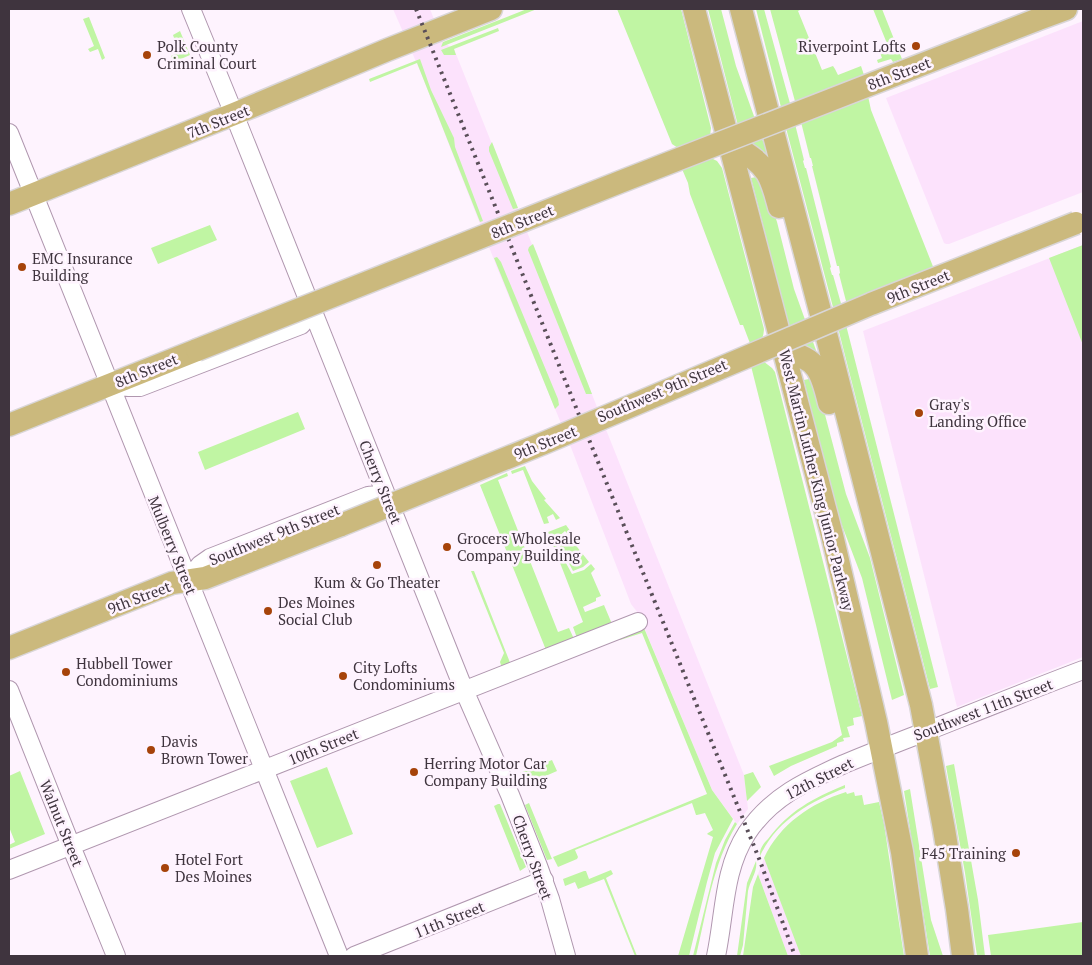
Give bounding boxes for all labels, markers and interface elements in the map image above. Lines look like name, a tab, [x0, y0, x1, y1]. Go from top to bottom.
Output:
place label: Polk County Criminal Court	[157, 36, 257, 73]
place label: Riverpoint Lofts	[798, 36, 906, 56]
marker: Riverpoint Lofts	[910, 40, 922, 52]
marker: Polk County Criminal Court	[141, 49, 153, 61]
street label: 8th Street	[865, 52, 934, 94]
street label: 7th Street	[184, 99, 252, 143]
street label: 8th Street	[488, 199, 557, 243]
place label: EMC Insurance Building	[32, 248, 133, 285]
marker: EMC Insurance Building	[16, 261, 28, 273]
street label: 9th Street	[884, 264, 953, 308]
street label: West Martin Luther King Junior Parkway	[775, 347, 859, 613]
street label: 8th Street	[112, 348, 181, 392]
street label: Southwest 9th Street	[594, 353, 730, 426]
place label: Gray's Landing Office	[929, 394, 1027, 431]
marker: Gray's Landing Office	[913, 407, 925, 419]
street label: 9th Street	[511, 420, 580, 464]
street label: Cherry Street	[355, 437, 407, 527]
street label: Mulberry Street	[144, 493, 202, 598]
street label: Southwest 9th Street	[206, 498, 343, 569]
place label: Grocers Wholesale Company Building	[457, 528, 581, 565]
marker: Grocers Wholesale Company Building	[441, 541, 453, 553]
marker: Kum & Go Theater	[371, 559, 383, 571]
place label: Kum & Go Theater	[314, 572, 440, 592]
street label: 9th Street	[105, 576, 174, 618]
place label: Des Moines Social Club	[278, 592, 355, 629]
marker: Des Moines Social Club	[262, 605, 274, 617]
place label: Hubbell Tower Condominiums	[76, 653, 178, 690]
place label: City Lofts Condominiums	[353, 657, 455, 694]
marker: Hubbell Tower Condominiums	[60, 666, 72, 678]
marker: City Lofts Condominiums	[337, 670, 349, 682]
street label: Southwest 11th Street	[911, 673, 1056, 745]
street label: 10th Street	[285, 723, 361, 769]
place label: Davis Brown Tower	[161, 731, 248, 768]
marker: Davis Brown Tower	[145, 744, 157, 756]
street label: 12th Street	[781, 752, 857, 804]
place label: Herring Motor Car Company Building	[424, 753, 548, 790]
marker: Herring Motor Car Company Building	[408, 766, 420, 778]
street label: Walnut Street	[36, 777, 89, 870]
street label: Cherry Street	[508, 812, 558, 903]
place label: F45 Training	[921, 843, 1007, 863]
marker: F45 Training	[1010, 847, 1022, 859]
place label: Hotel Fort Des Moines	[175, 849, 252, 886]
marker: Hotel Fort Des Moines	[159, 862, 171, 874]
street label: 11th Street	[411, 896, 487, 942]

